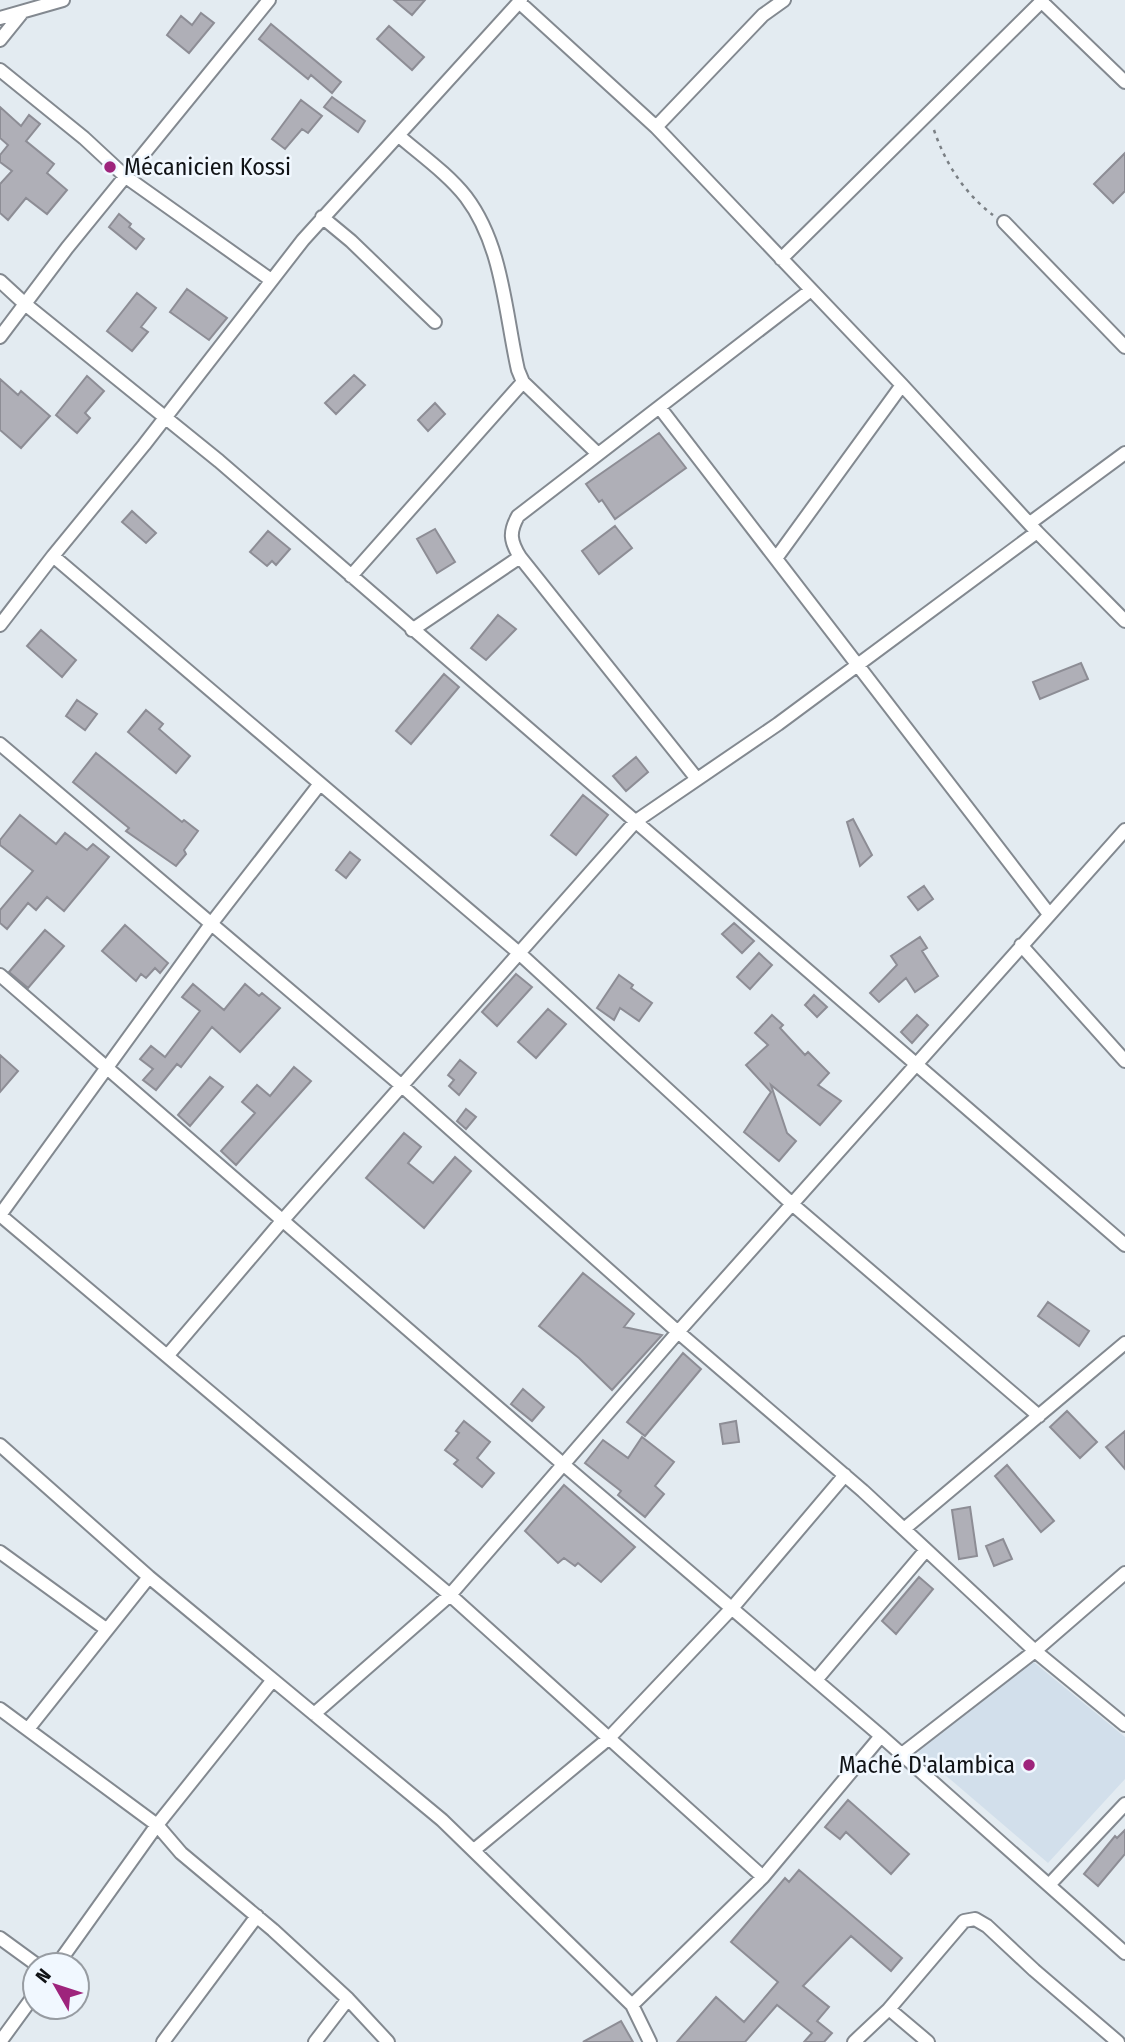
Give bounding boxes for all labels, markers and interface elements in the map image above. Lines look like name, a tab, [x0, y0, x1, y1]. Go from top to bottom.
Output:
place label: Mécanicien Kossi	[124, 153, 291, 181]
marker: Mécanicien Kossi	[102, 159, 118, 175]
place label: Maché D'alambica	[839, 1751, 1015, 1779]
marker: Maché D'alambica	[1021, 1757, 1037, 1773]
north arrow	[21, 1951, 91, 2021]
text: N	[31, 1964, 56, 1987]

